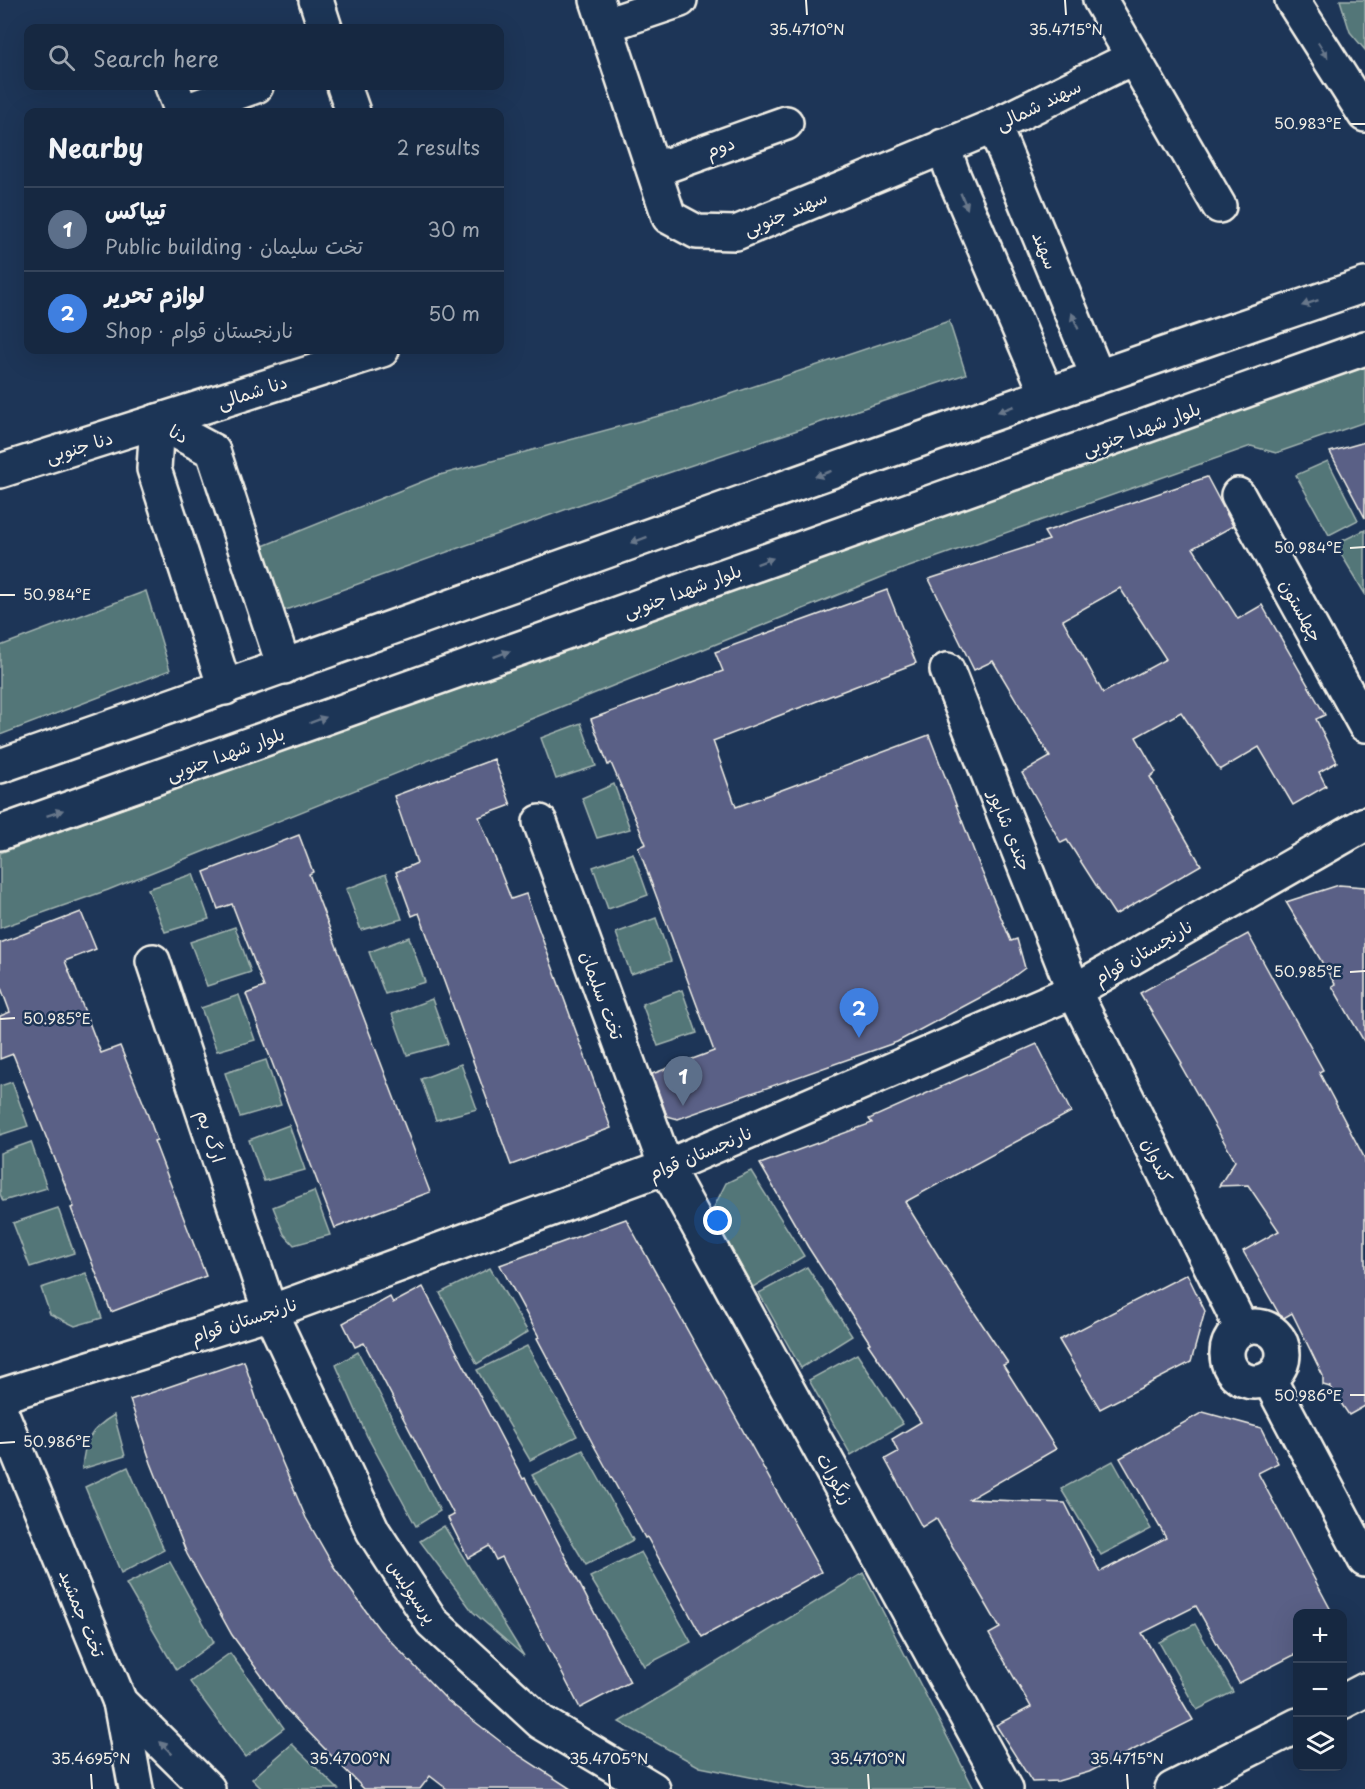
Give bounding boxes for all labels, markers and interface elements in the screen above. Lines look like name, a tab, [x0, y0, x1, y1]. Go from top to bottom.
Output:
text: 35.4710°N	[769, 17, 845, 40]
text: 35.4715°N	[1029, 17, 1103, 40]
search box	[24, 24, 504, 90]
icon: search	[45, 41, 78, 74]
text: Search here	[93, 41, 219, 74]
one-way arrow	[1317, 41, 1329, 57]
street label: سهند شمالی	[991, 72, 1085, 136]
text: 50.983°E	[1274, 111, 1342, 134]
text: Nearby	[48, 128, 143, 167]
street label: دوم	[702, 128, 739, 166]
text: 2 results	[397, 132, 480, 162]
street label: سهند جنوبی	[739, 182, 831, 242]
one-way arrow	[959, 192, 969, 210]
text: تیپاکس	[105, 193, 166, 226]
text: 1	[63, 214, 72, 244]
text: 30 m	[427, 214, 480, 244]
street label: سهند	[1026, 227, 1066, 273]
text: Public building · تخت سلیمان	[105, 231, 363, 261]
text: لوازم تحریر	[105, 277, 204, 310]
text: 2	[60, 298, 75, 328]
text: 50 m	[428, 298, 480, 328]
one-way arrow	[1301, 299, 1319, 309]
one-way arrow	[1070, 312, 1080, 330]
text: Shop · نارنجستان قوام	[105, 315, 294, 345]
street label: دنا شمالی	[213, 367, 291, 415]
street label: بلوار شهدا جنوبی	[1078, 394, 1204, 462]
one-way arrow	[997, 404, 1015, 414]
street label: دنا	[164, 417, 194, 449]
street label: دنا جنوبی	[42, 423, 116, 469]
one-way arrow	[814, 470, 832, 480]
text: 50.984°E	[1274, 535, 1342, 558]
one-way arrow	[630, 536, 648, 546]
one-way arrow	[756, 555, 774, 565]
street label: بلوار شهدا جنوبی	[619, 556, 745, 624]
street label: چهلستون	[1274, 574, 1330, 646]
text: 50.984°E	[23, 582, 91, 605]
one-way arrow	[493, 649, 511, 659]
one-way arrow	[309, 714, 327, 724]
street label: بلوار شهدا جنوبی	[162, 719, 288, 787]
street label: جندی شاپور	[982, 783, 1040, 875]
one-way arrow	[46, 808, 64, 818]
street label: نارنجستان قوام	[1088, 912, 1199, 992]
street label: تخت سلیمان	[574, 947, 632, 1044]
text: 50.985°E	[1274, 959, 1342, 982]
pin: 2	[840, 988, 878, 1038]
text: 50.985°E	[23, 1006, 91, 1029]
pin: 1	[664, 1056, 702, 1106]
street label: ارگ بم	[189, 1106, 233, 1167]
street label: نارنجستان قوام	[644, 1118, 757, 1188]
street label: کندوان	[1136, 1133, 1181, 1187]
your location	[703, 1206, 732, 1235]
street label: نارنجستان قوام	[187, 1289, 301, 1351]
text: 50.986°E	[1274, 1383, 1342, 1406]
text: 50.986°E	[23, 1429, 91, 1452]
street label: زیگورات	[811, 1447, 861, 1509]
street label: پرسپولیس	[382, 1554, 444, 1628]
street label: تخت جمشید	[53, 1565, 113, 1662]
map controls	[1293, 1609, 1347, 1771]
button: +	[1293, 1609, 1347, 1663]
button: −	[1293, 1663, 1347, 1717]
button: layers	[1293, 1717, 1347, 1771]
one-way arrow	[159, 1740, 173, 1755]
text: 35.4695°N	[51, 1746, 131, 1769]
text: 35.4700°N	[310, 1746, 390, 1769]
text: 35.4705°N	[569, 1746, 649, 1769]
text: 35.4710°N	[830, 1746, 906, 1769]
text: 35.4715°N	[1090, 1746, 1164, 1769]

